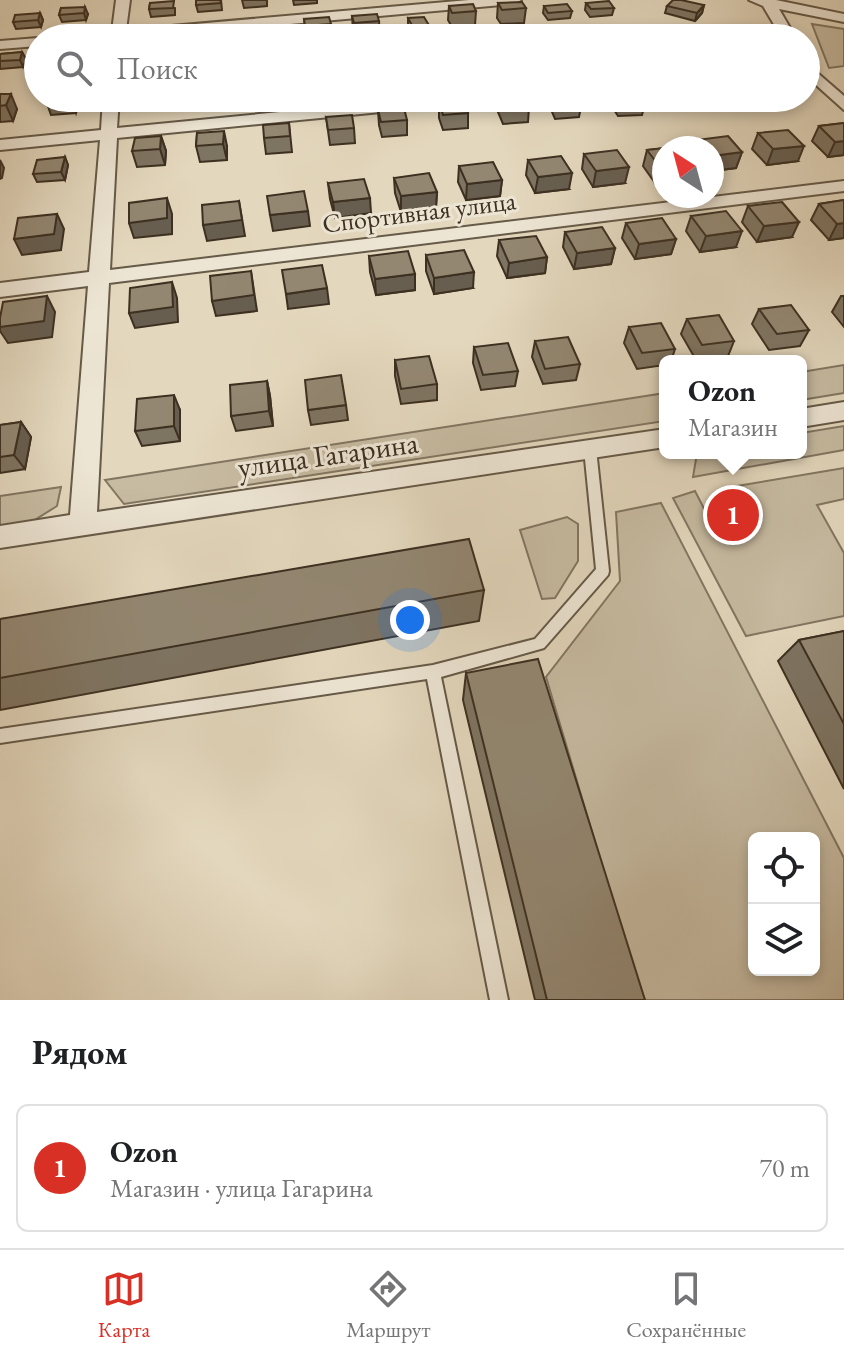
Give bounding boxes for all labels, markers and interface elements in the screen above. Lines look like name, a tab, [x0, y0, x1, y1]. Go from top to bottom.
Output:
search box	[24, 24, 820, 112]
icon: search	[52, 46, 96, 90]
text: Поиск	[116, 49, 198, 88]
north arrow	[652, 136, 724, 208]
street label: Спортивная улица	[320, 183, 518, 241]
popup	[659, 355, 807, 459]
text: Ozon	[688, 371, 756, 410]
text: Магазин	[688, 410, 778, 444]
street label: улица Гагарина	[235, 423, 421, 486]
pin: 1	[707, 485, 759, 545]
your location	[390, 600, 430, 640]
map controls	[748, 832, 820, 976]
button: locate	[748, 832, 820, 904]
button: layers	[748, 904, 820, 976]
text: Рядом	[32, 1030, 127, 1074]
text: Ozon	[110, 1132, 178, 1171]
text: 1	[53, 1151, 67, 1185]
text: 70 m	[760, 1151, 810, 1185]
text: Магазин · улица Гагарина	[110, 1171, 373, 1205]
tab: Карта	[98, 1267, 150, 1344]
tab: Маршрут	[346, 1267, 430, 1344]
tab: Сохранённые	[626, 1267, 746, 1344]

